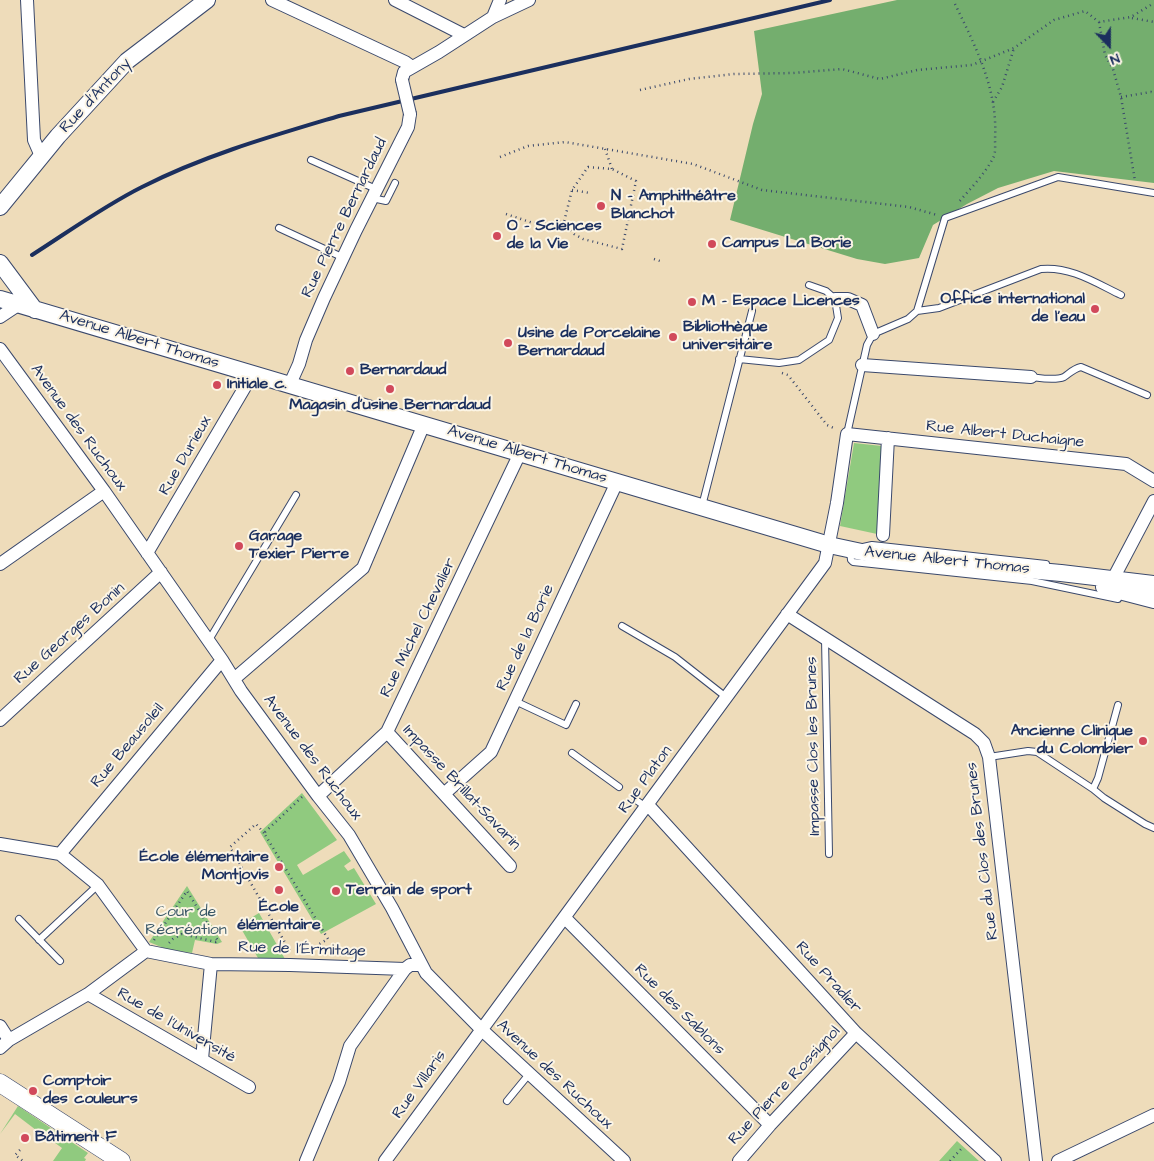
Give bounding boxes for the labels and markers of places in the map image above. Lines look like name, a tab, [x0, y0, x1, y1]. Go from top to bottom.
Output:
place label: N - Amphithéâtre Blanchot	[611, 187, 736, 225]
marker: N - Amphithéâtre Blanchot	[595, 200, 607, 212]
place label: O - Sciences de la Vie	[507, 217, 602, 255]
marker: O - Sciences de la Vie	[491, 230, 503, 242]
place label: Campus La Borie	[722, 234, 851, 254]
marker: Campus La Borie	[706, 238, 718, 250]
place label: Office international de l'eau	[941, 290, 1085, 328]
place label: M - Espace Licences	[702, 292, 860, 312]
marker: M - Espace Licences	[686, 296, 698, 308]
marker: Office international de l'eau	[1089, 303, 1101, 315]
place label: Bibliothèque universitaire	[683, 318, 772, 356]
place label: Usine de Porcelaine Bernardaud	[518, 324, 660, 362]
marker: Bibliothèque universitaire	[667, 331, 679, 343]
marker: Usine de Porcelaine Bernardaud	[502, 337, 514, 349]
place label: Bernardaud	[360, 361, 446, 381]
marker: Bernardaud	[344, 365, 356, 377]
place label: Initiale c.	[227, 375, 287, 395]
marker: Initiale c.	[211, 379, 223, 391]
marker: Magasin d'usine Bernardaud	[384, 383, 396, 395]
place label: Magasin d'usine Bernardaud	[289, 396, 491, 416]
place label: Garage Texier Pierre	[249, 527, 349, 565]
marker: Garage Texier Pierre	[233, 540, 245, 552]
place label: Ancienne Clinique du Colombier	[1011, 722, 1133, 760]
marker: Ancienne Clinique du Colombier	[1137, 735, 1149, 747]
place label: École élémentaire Montjovis	[139, 848, 269, 886]
marker: École élémentaire Montjovis	[273, 861, 285, 873]
place label: Terrain de sport	[346, 881, 472, 901]
marker: École élémentaire	[273, 884, 285, 896]
marker: Terrain de sport	[330, 885, 342, 897]
place label: École élémentaire	[237, 898, 321, 936]
place label: Comptoir des couleurs	[43, 1072, 138, 1110]
marker: Comptoir des couleurs	[27, 1085, 39, 1097]
place label: Bâtiment F	[35, 1128, 116, 1148]
marker: Bâtiment F	[19, 1132, 31, 1144]

